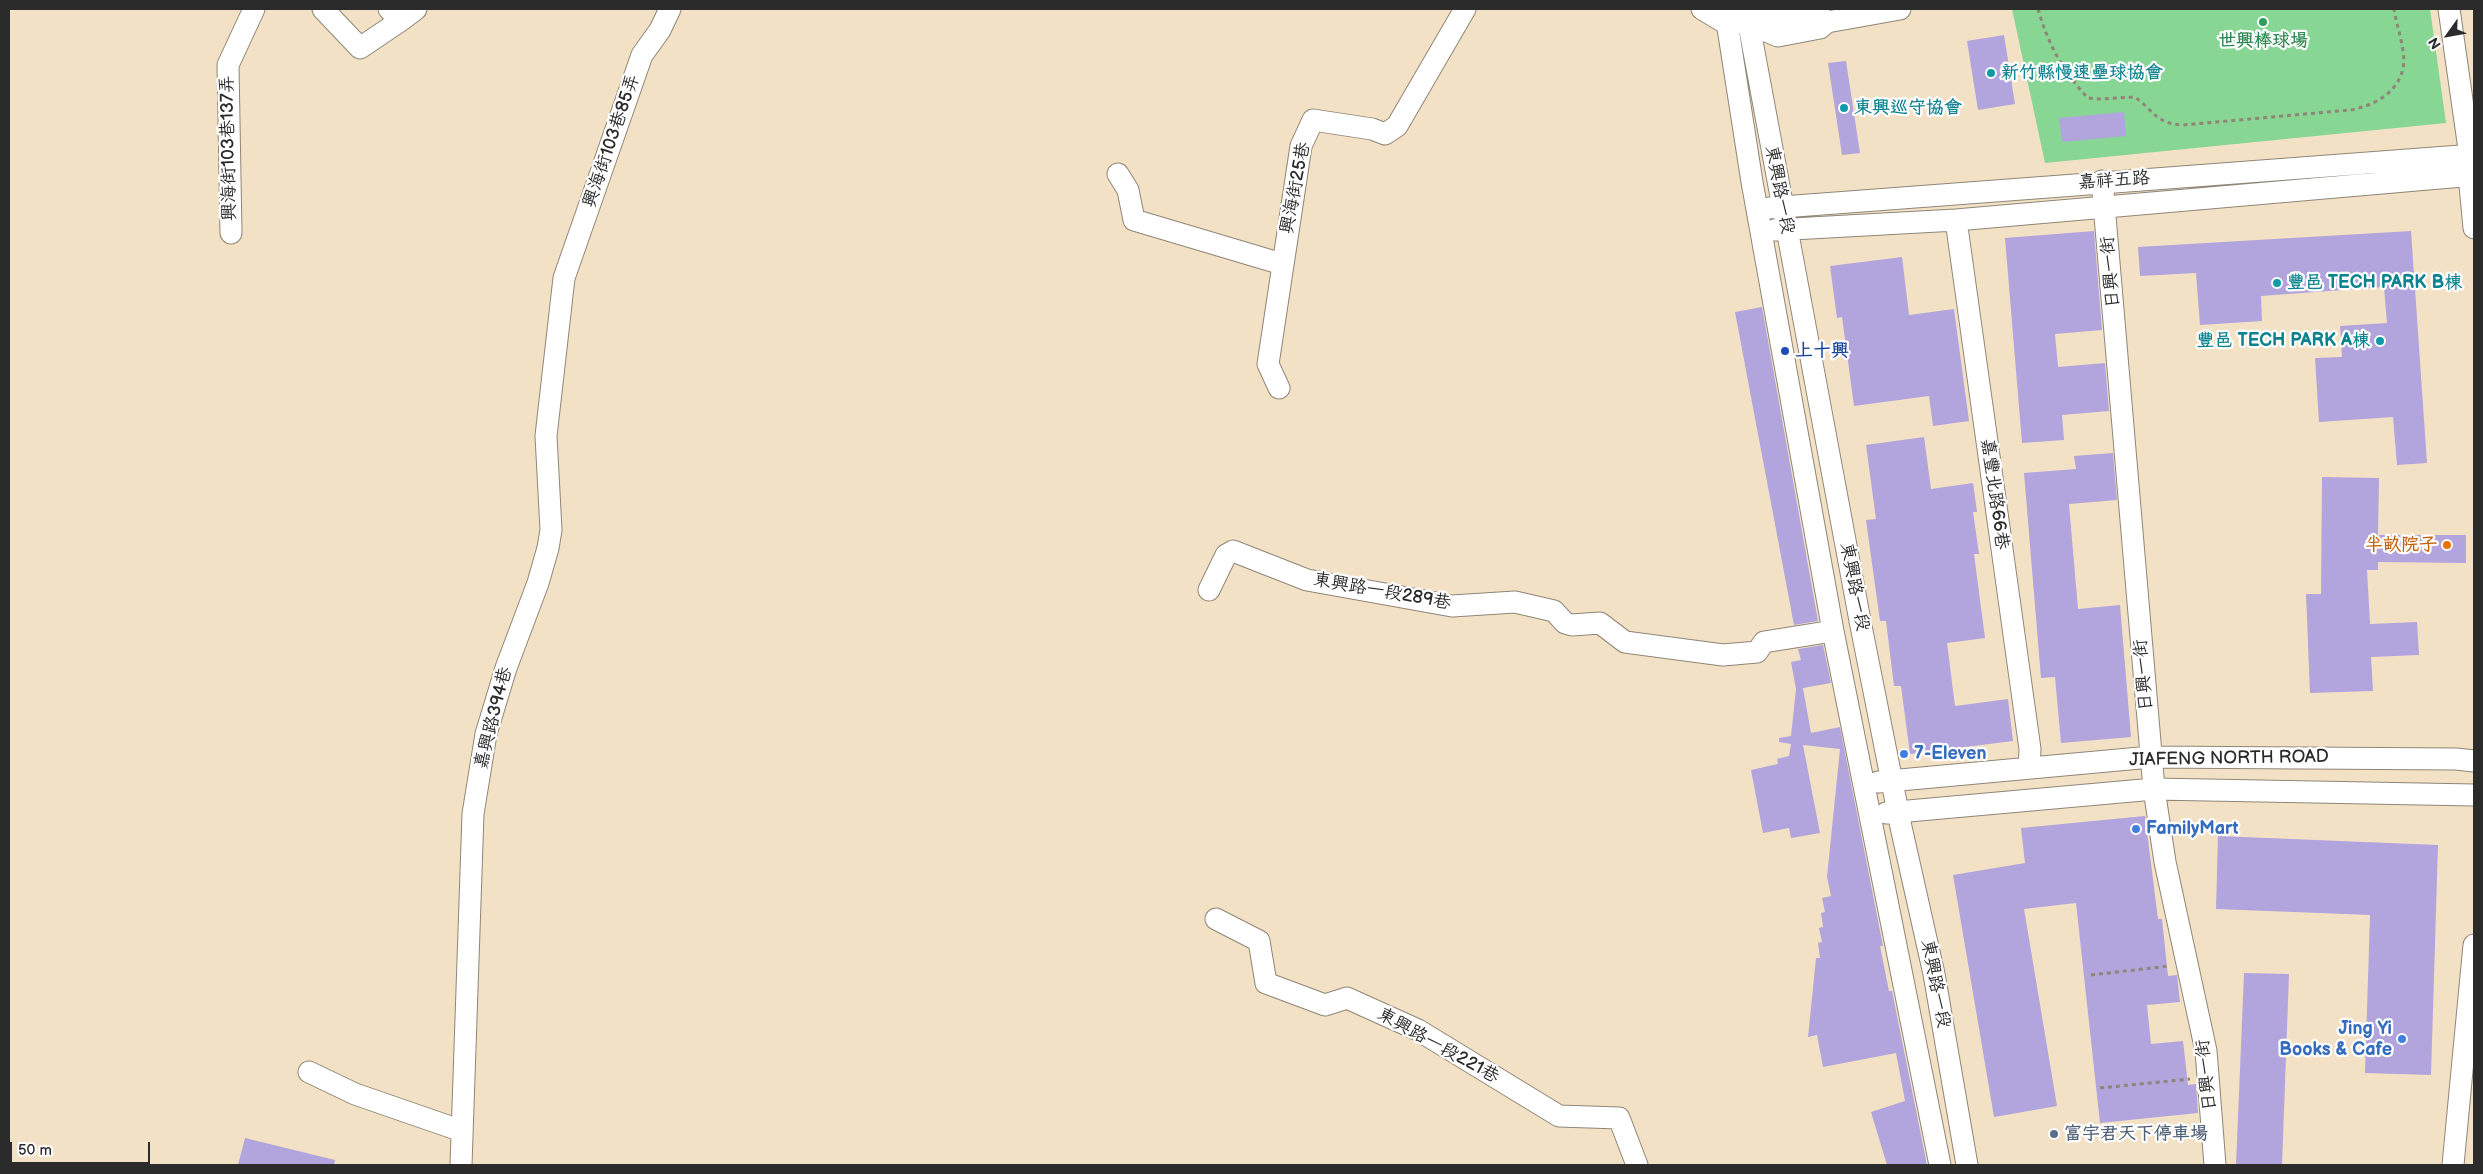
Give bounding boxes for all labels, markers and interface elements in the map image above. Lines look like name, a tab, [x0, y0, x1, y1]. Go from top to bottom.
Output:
north arrow	[2423, 10, 2473, 60]
marker: 世興棒球場	[2257, 16, 2269, 28]
place label: 世興棒球場	[2218, 30, 2308, 52]
text: N	[2425, 34, 2445, 52]
place label: 新竹縣慢速壘球協會	[2001, 62, 2163, 84]
marker: 新竹縣慢速壘球協會	[1985, 67, 1997, 79]
street label: 興海街103巷85弄	[579, 72, 645, 210]
street label: 興海街103巷137弄	[217, 75, 241, 221]
place label: 東興巡守協會	[1854, 97, 1962, 119]
marker: 東興巡守協會	[1838, 102, 1850, 114]
street label: 興海街25巷	[1277, 140, 1315, 236]
street label: 東興路一段	[1760, 144, 1798, 236]
street label: 嘉祥五路	[2077, 168, 2151, 194]
street label: 日興一街	[2097, 235, 2125, 309]
place label: 豐邑 TECH PARK B棟	[2287, 272, 2462, 294]
marker: 豐邑 TECH PARK B棟	[2271, 277, 2283, 289]
place label: 豐邑 TECH PARK A棟	[2197, 330, 2370, 352]
marker: 豐邑 TECH PARK A棟	[2374, 335, 2386, 347]
place label: 上十興	[1795, 340, 1849, 362]
marker: 上十興	[1779, 345, 1791, 357]
street label: 嘉豐北路66巷	[1976, 437, 2012, 551]
place label: 半畝院子	[2365, 534, 2437, 556]
marker: 半畝院子	[2441, 539, 2453, 551]
street label: 東興路一段	[1835, 541, 1873, 633]
street label: 東興路一段289巷	[1311, 569, 1453, 615]
street label: 日興一街	[2130, 638, 2158, 712]
street label: 嘉興路394巷	[471, 665, 517, 771]
place label: 7-Eleven	[1914, 743, 1986, 765]
street label: JIAFENG NORTH ROAD	[2129, 746, 2329, 772]
marker: 7-Eleven	[1898, 748, 1910, 760]
place label: FamilyMart	[2146, 818, 2239, 840]
marker: FamilyMart	[2130, 823, 2142, 835]
street label: 東興路一段	[1916, 938, 1954, 1030]
street label: 東興路一段221巷	[1373, 1004, 1503, 1088]
place label: Jing Yi Books & Cafe	[2279, 1018, 2392, 1060]
marker: Jing Yi Books & Cafe	[2396, 1033, 2408, 1045]
street label: 日興一街	[2192, 1038, 2222, 1112]
place label: 富宇君天下停車場	[2064, 1123, 2208, 1145]
marker: 富宇君天下停車場	[2048, 1128, 2060, 1140]
scale bar	[12, 1132, 152, 1164]
text: 50 m	[18, 1141, 52, 1160]

